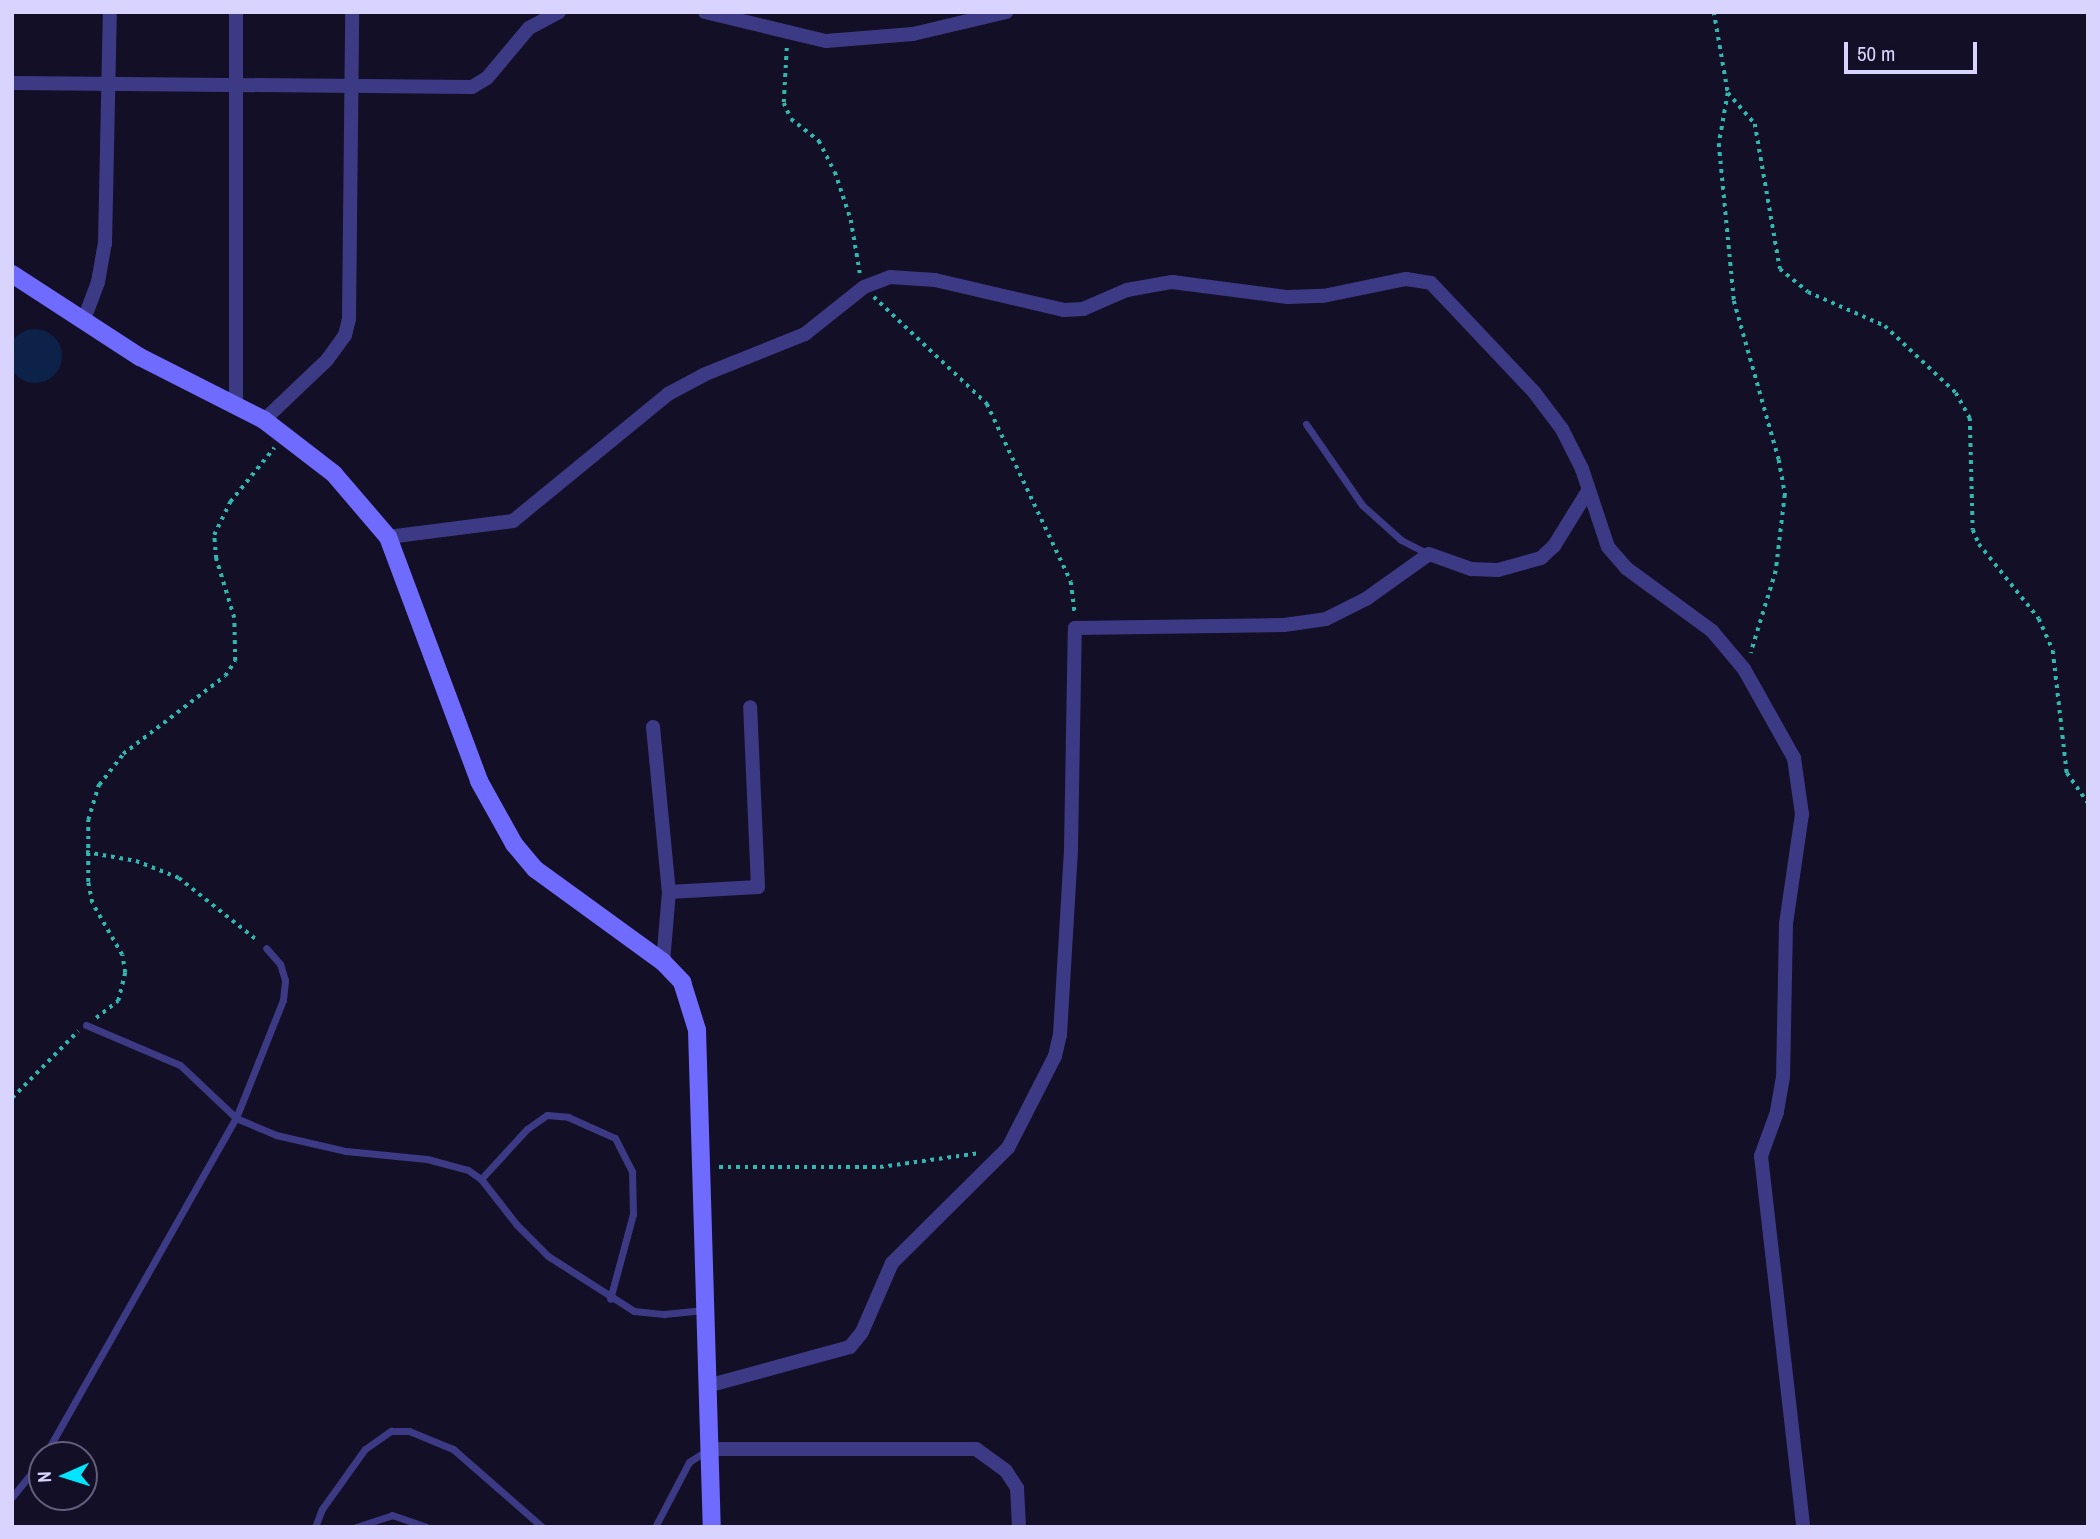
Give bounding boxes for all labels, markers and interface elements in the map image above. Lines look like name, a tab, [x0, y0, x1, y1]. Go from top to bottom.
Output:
scale bar	[1848, 28, 1981, 72]
text: 50 m	[1857, 39, 1895, 68]
north arrow	[28, 1441, 98, 1511]
text: N	[31, 1471, 57, 1483]

